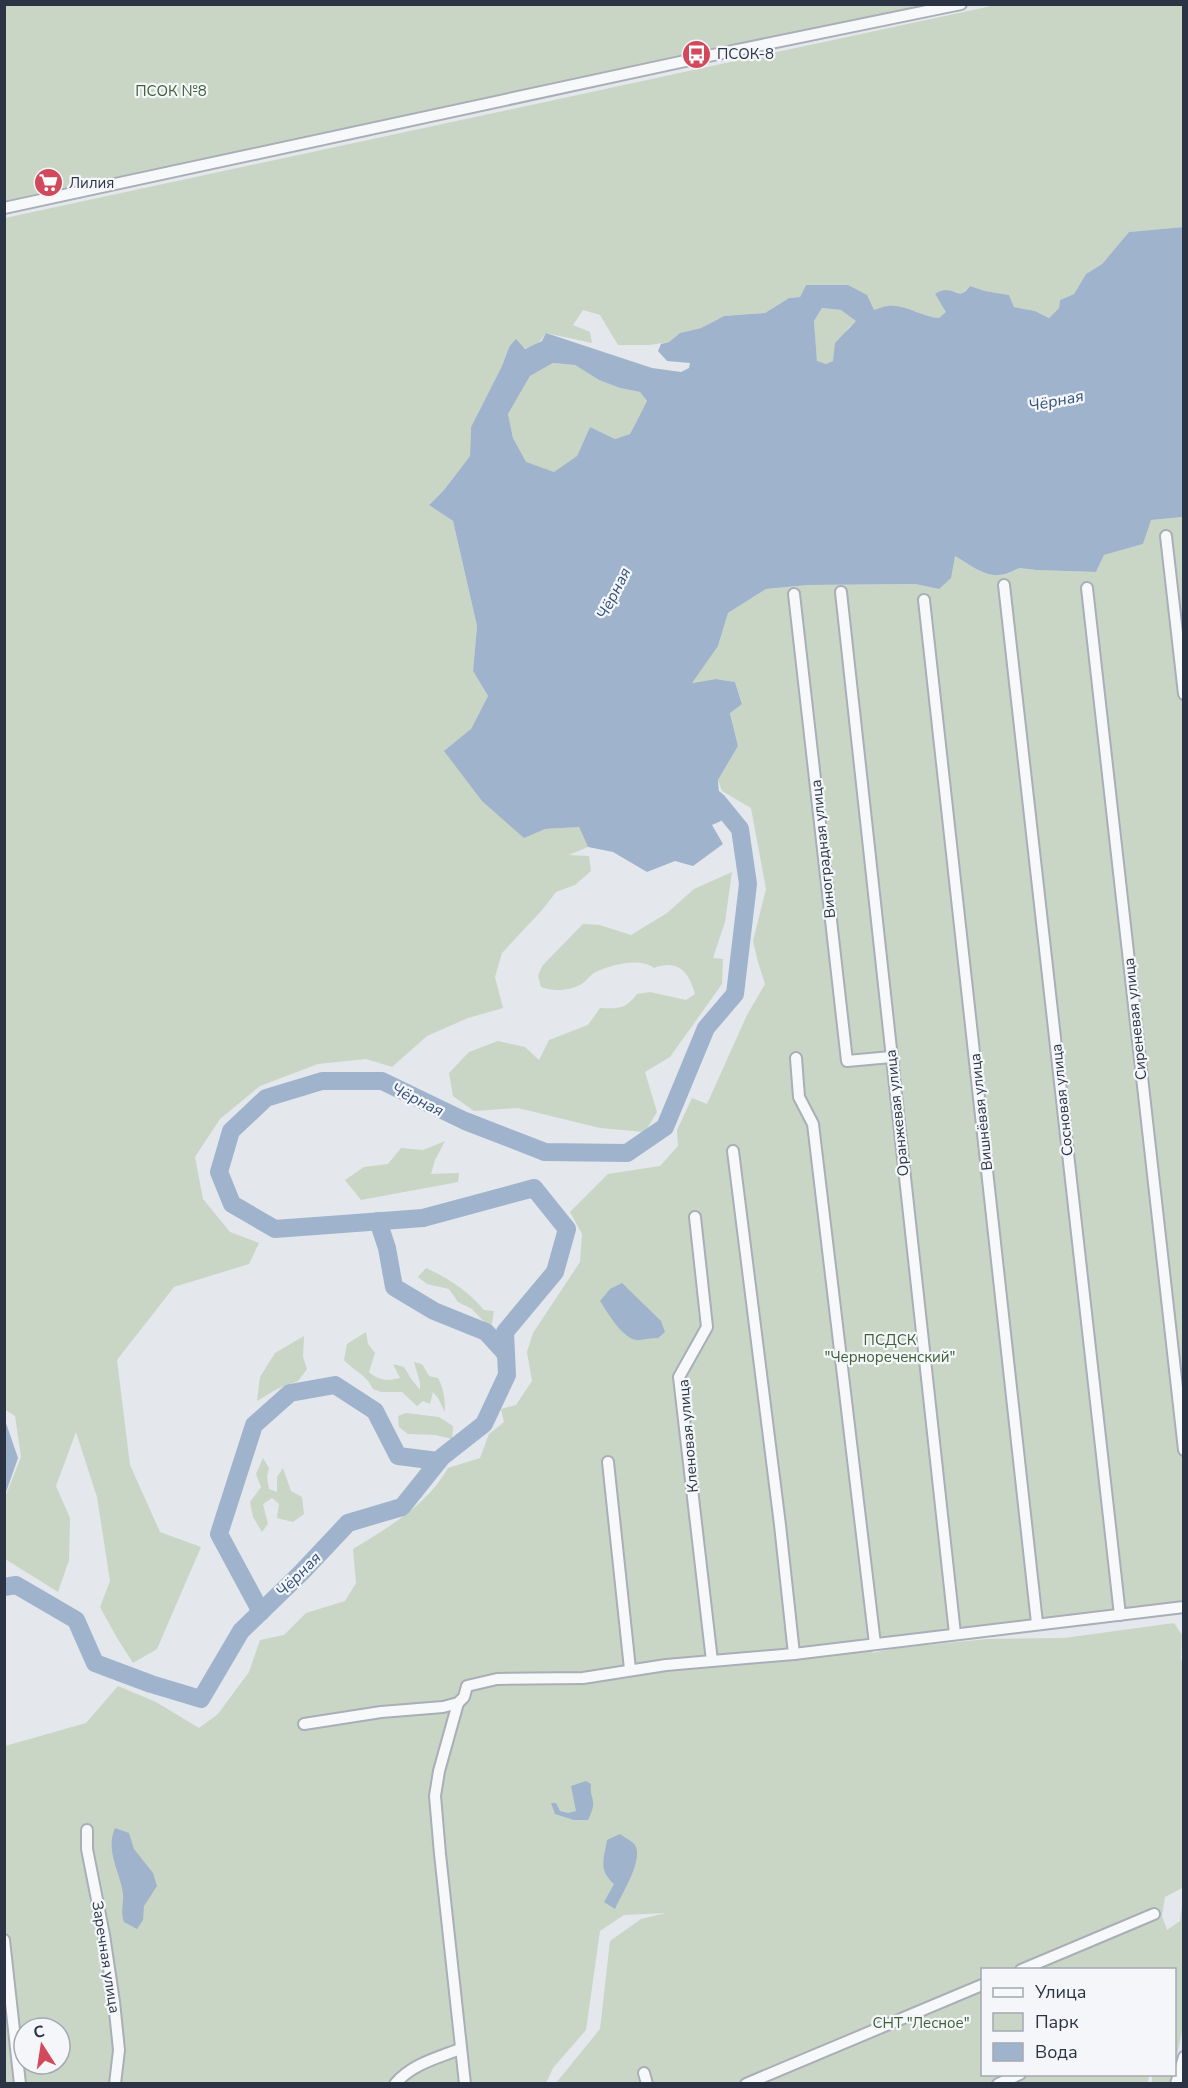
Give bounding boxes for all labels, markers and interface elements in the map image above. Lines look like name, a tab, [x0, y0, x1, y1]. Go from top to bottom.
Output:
bus stop icon: ПСОК-8	[680, 38, 712, 70]
place label: ПСОК-8	[717, 44, 774, 64]
park label: ПСОК №8	[135, 81, 207, 101]
supermarket icon: Лилия	[32, 167, 64, 199]
place label: Лилия	[69, 173, 114, 193]
water label: Чёрная	[1027, 385, 1086, 417]
water label: Чёрная	[591, 564, 636, 623]
street label: Виноградная улица	[806, 779, 840, 919]
street label: Сиреневая улица	[1119, 957, 1151, 1081]
street label: Сосновая улица	[1046, 1043, 1078, 1157]
street label: Оранжевая улица	[880, 1049, 914, 1177]
street label: Вишнёвая улица	[965, 1052, 997, 1172]
water label: Чёрная	[388, 1078, 447, 1122]
park label: ПСДСК "Чернореченский"	[825, 1330, 955, 1367]
street label: Кленовая улица	[673, 1378, 703, 1494]
water label: Чёрная	[271, 1547, 326, 1602]
street label: Заречная улица	[87, 1899, 125, 2015]
legend	[981, 1968, 1176, 2076]
text: Улица	[1034, 1980, 1086, 2004]
text: Парк	[1035, 2010, 1079, 2034]
park label: СНТ "Лесное"	[872, 2013, 970, 2033]
north arrow	[12, 2016, 72, 2076]
text: С	[31, 2020, 47, 2044]
text: Вода	[1035, 2040, 1078, 2064]

